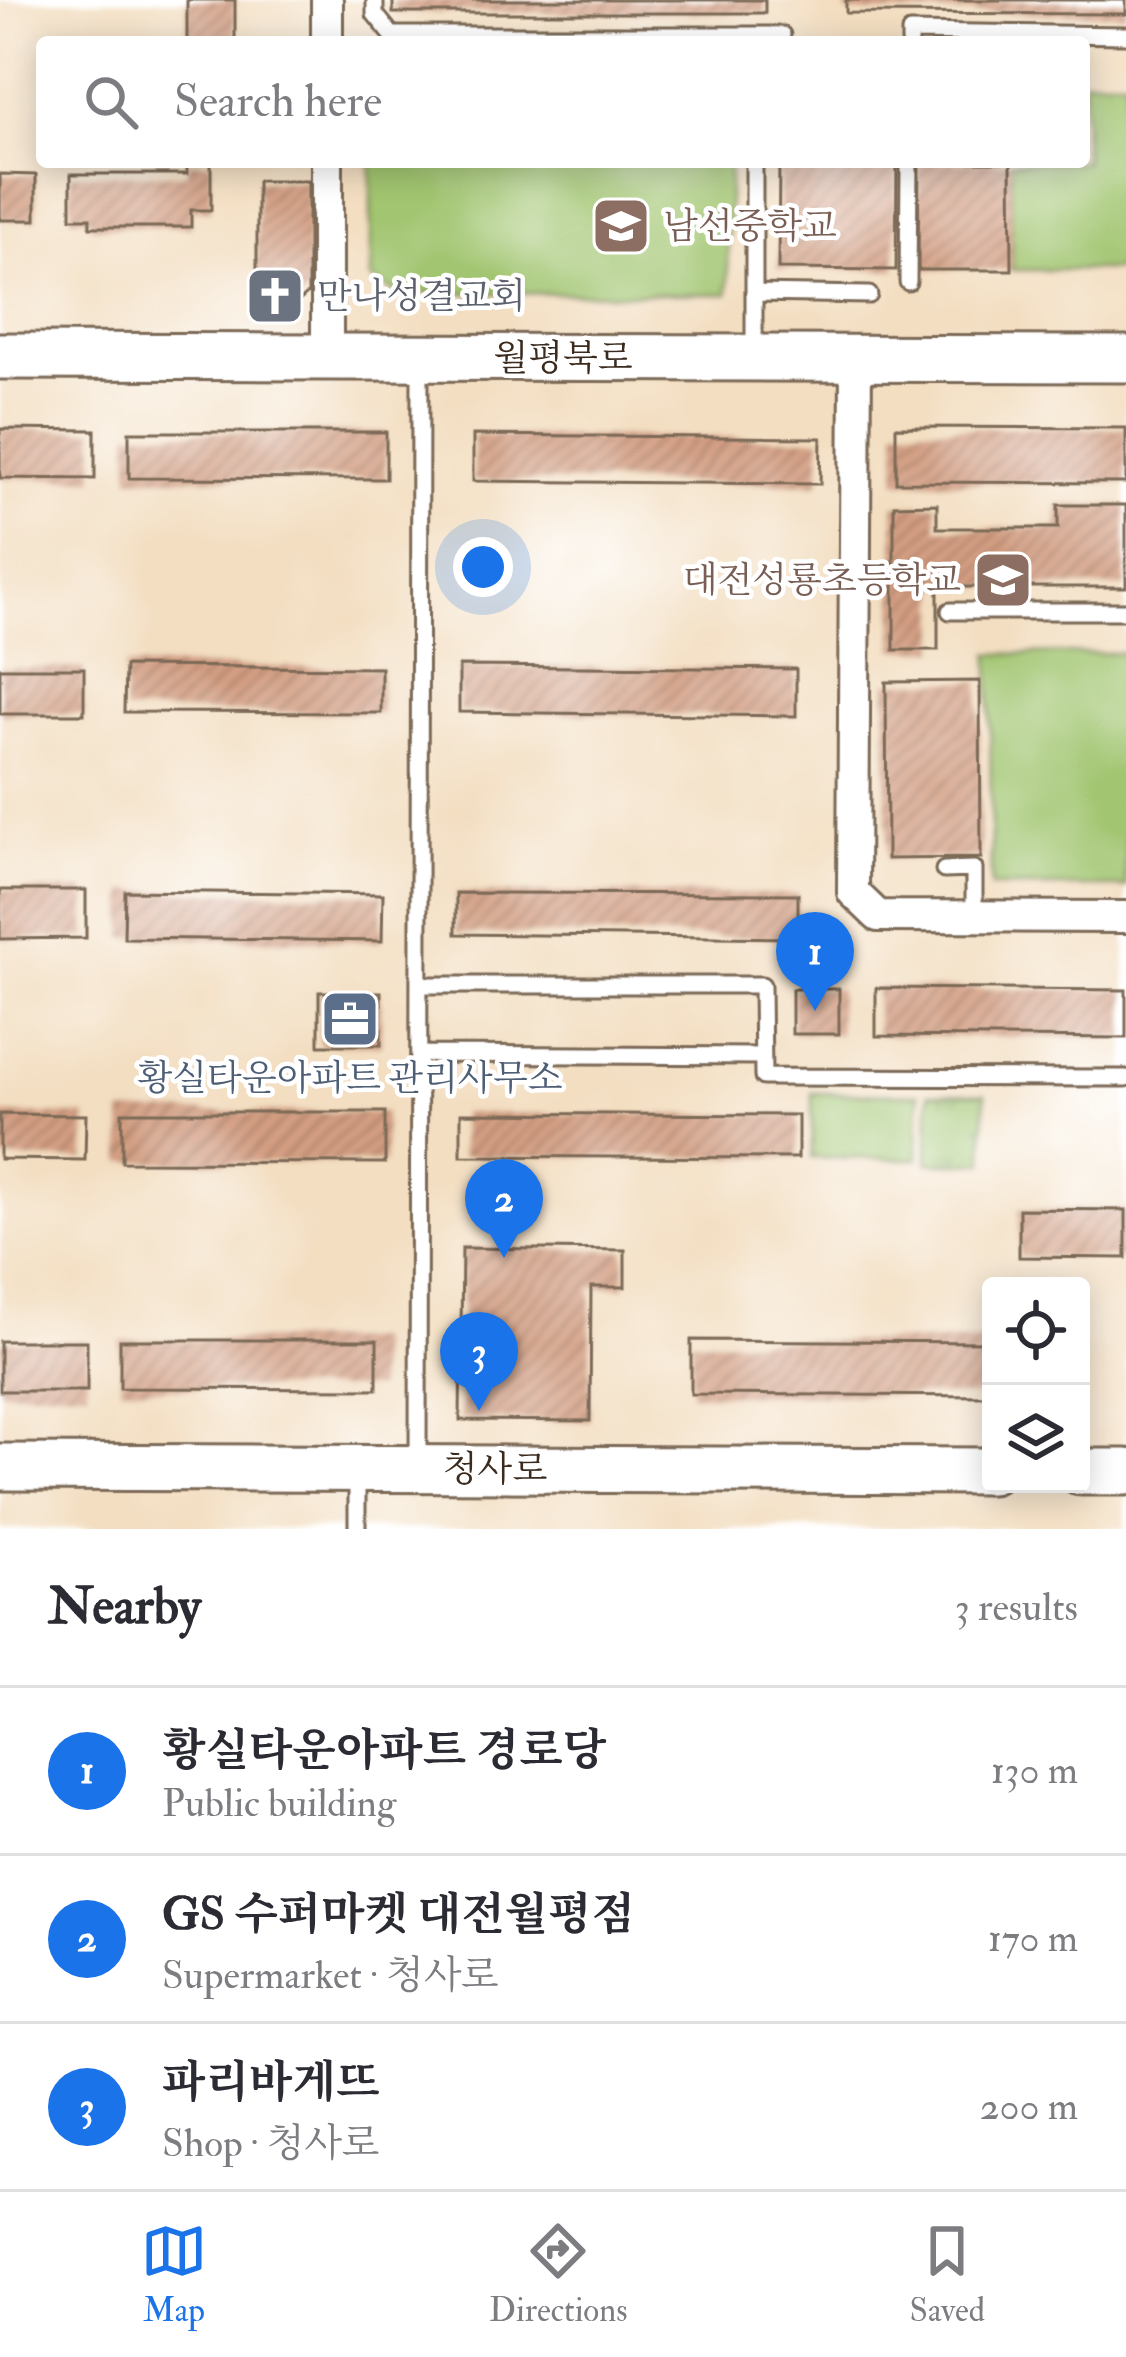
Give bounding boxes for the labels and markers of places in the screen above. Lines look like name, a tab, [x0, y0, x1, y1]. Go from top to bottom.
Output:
school or university icon: 남선중학교	[590, 195, 652, 257]
place label: 남선중학교	[663, 204, 837, 249]
church icon: 만나성결교회	[244, 265, 306, 327]
place label: 만나성결교회	[317, 274, 526, 319]
school or university icon: 대전성룡초등학교	[972, 549, 1034, 611]
place label: 대전성룡초등학교	[683, 558, 961, 603]
pin: 1	[776, 912, 854, 1011]
office icon: 황실타운아파트 관리사무소	[319, 988, 381, 1050]
place label: 황실타운아파트 관리사무소	[138, 1056, 563, 1101]
pin: 2	[465, 1159, 543, 1258]
pin: 3	[440, 1312, 518, 1411]

